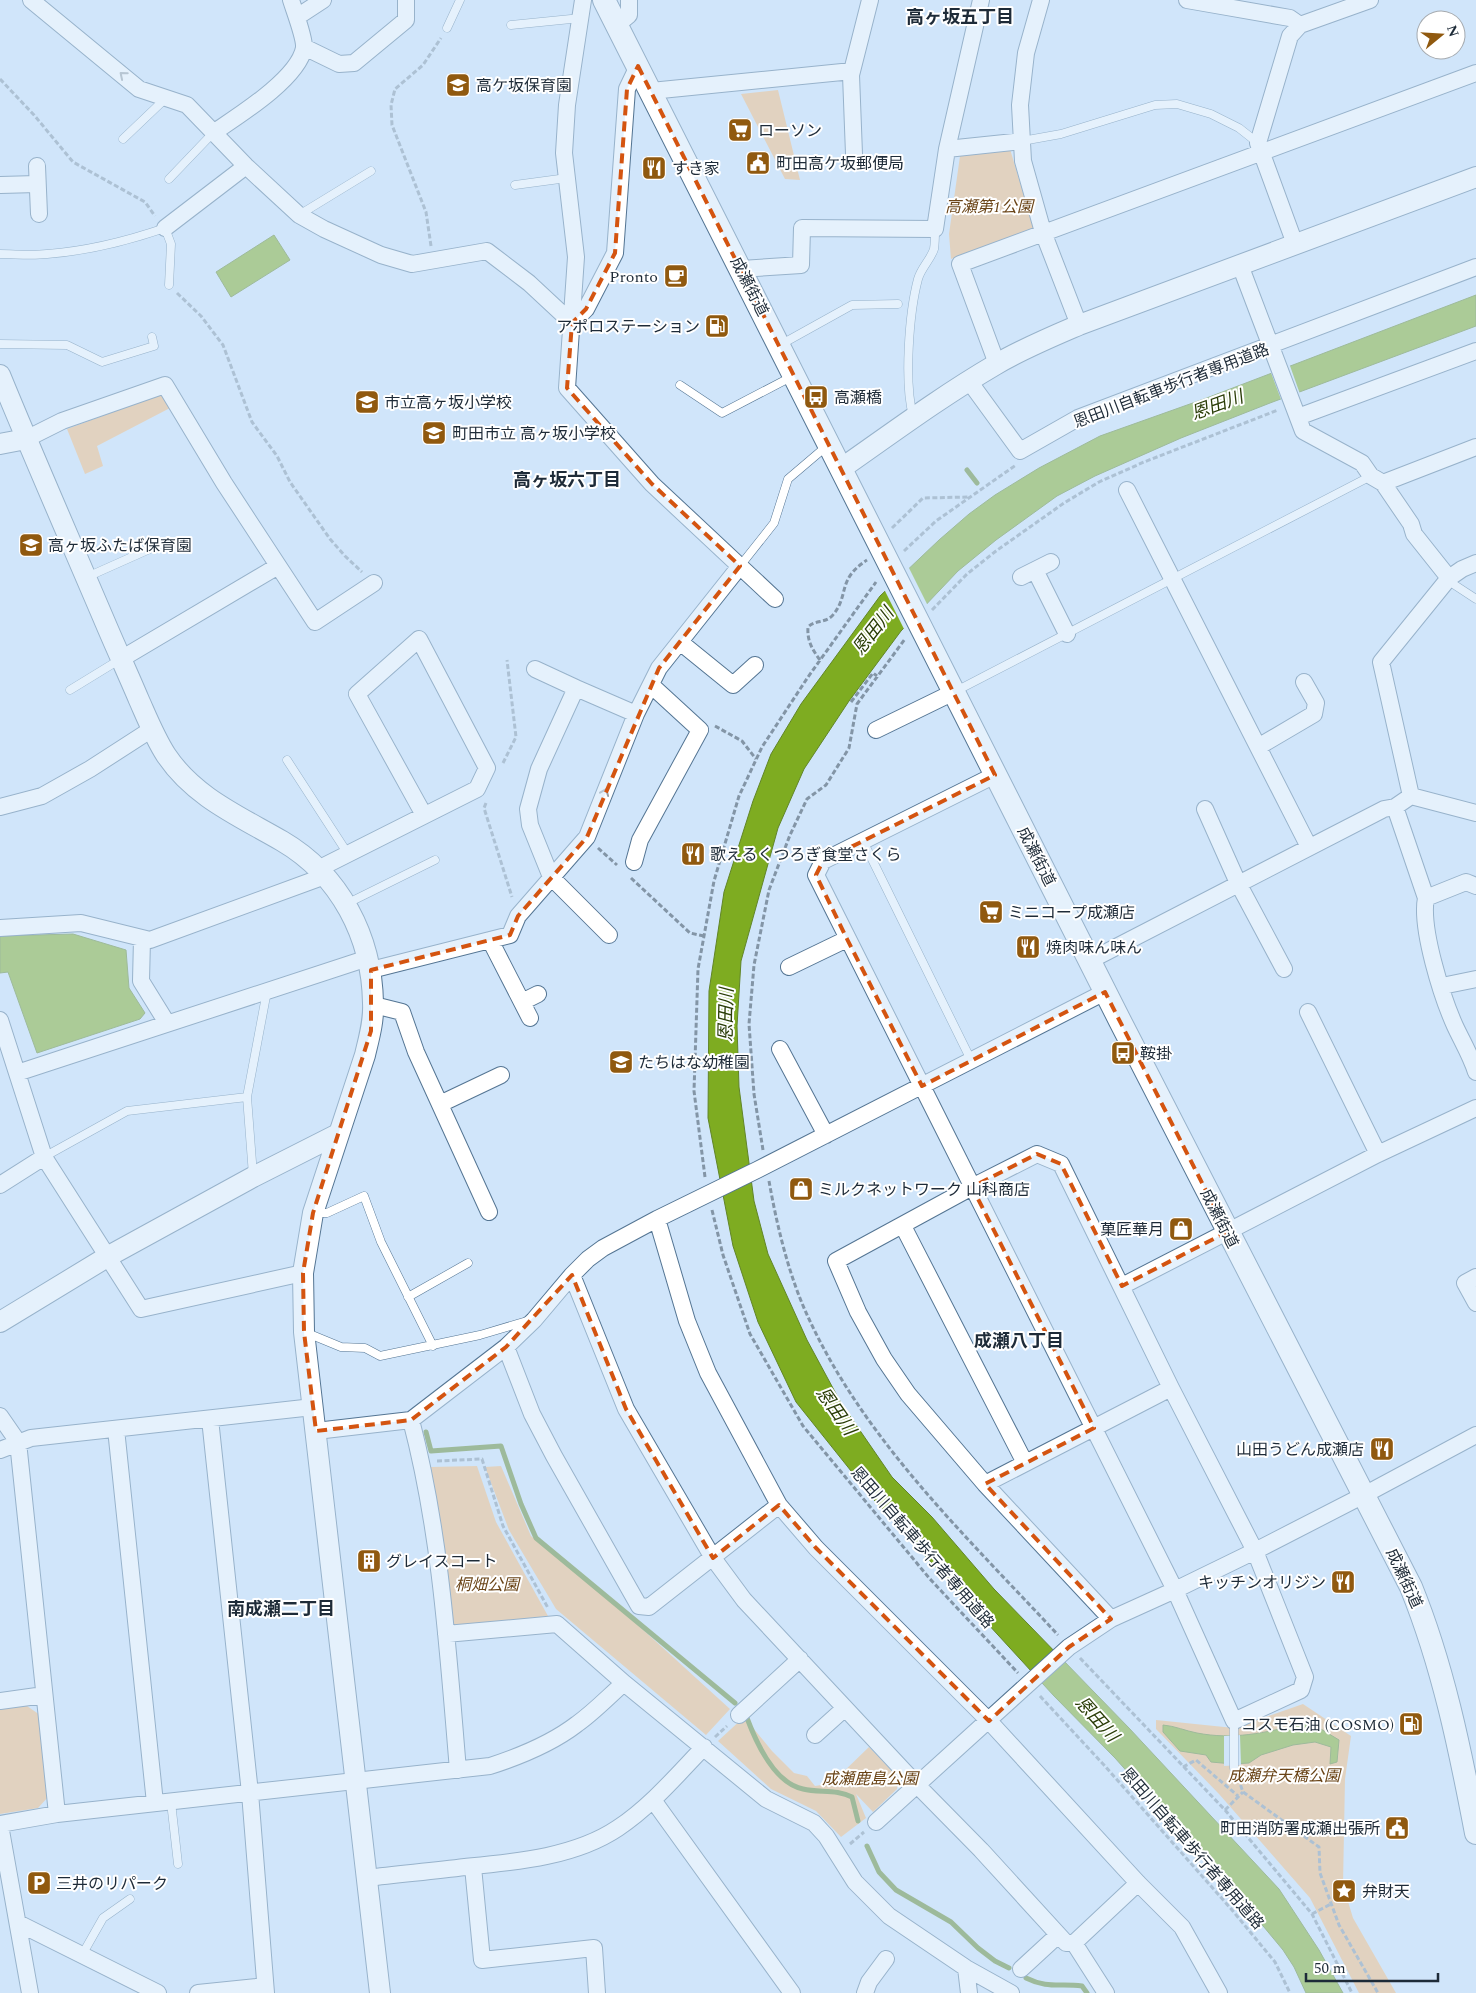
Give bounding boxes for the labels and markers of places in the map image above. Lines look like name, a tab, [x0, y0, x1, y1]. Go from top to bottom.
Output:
school or university icon: 高ケ坂保育園	[445, 72, 471, 98]
place label: 高ケ坂保育園	[476, 74, 572, 98]
supermarket icon: ローソン	[727, 117, 753, 143]
place label: ローソン	[758, 119, 822, 143]
public building icon: 町田高ケ坂郵便局	[745, 150, 771, 176]
place label: 町田高ケ坂郵便局	[776, 152, 904, 176]
restaurant icon: すき家	[641, 155, 667, 181]
place label: すき家	[672, 157, 720, 181]
cafe icon: Pronto	[663, 263, 689, 289]
place label: Pronto	[609, 265, 658, 289]
fuel station icon: アポロステーション	[704, 313, 730, 339]
place label: アポロステーション	[556, 315, 700, 339]
bus stop icon: 高瀬橋	[803, 384, 829, 410]
place label: 高瀬橋	[834, 386, 882, 410]
school or university icon: 市立高ヶ坂小学校	[354, 389, 380, 415]
place label: 市立高ヶ坂小学校	[384, 391, 512, 415]
school or university icon: 町田市立 高ヶ坂小学校	[421, 420, 447, 446]
place label: 町田市立 高ヶ坂小学校	[452, 422, 616, 446]
school or university icon: 高ヶ坂ふたば保育園	[18, 532, 44, 558]
place label: 高ヶ坂ふたば保育園	[48, 534, 192, 558]
restaurant icon: 歌えるくつろぎ食堂さくら	[680, 841, 706, 867]
place label: 歌えるくつろぎ食堂さくら	[710, 843, 902, 867]
supermarket icon: ミニコープ成瀬店	[978, 899, 1004, 925]
place label: ミニコープ成瀬店	[1008, 901, 1135, 925]
restaurant icon: 焼肉味ん味ん	[1015, 934, 1041, 960]
place label: 焼肉味ん味ん	[1046, 936, 1142, 960]
bus stop icon: 鞍掛	[1110, 1040, 1136, 1066]
place label: 鞍掛	[1140, 1042, 1172, 1066]
school or university icon: たちはな幼稚園	[608, 1049, 634, 1075]
place label: たちはな幼稚園	[638, 1051, 750, 1075]
shop icon: ミルクネットワーク 山科商店	[788, 1176, 814, 1202]
place label: ミルクネットワーク 山科商店	[818, 1178, 1030, 1202]
shop icon: 菓匠華月	[1168, 1216, 1194, 1242]
place label: 菓匠華月	[1100, 1218, 1164, 1242]
restaurant icon: 山田うどん成瀬店	[1369, 1436, 1395, 1462]
place label: 山田うどん成瀬店	[1236, 1438, 1364, 1462]
building icon: グレイスコート	[356, 1548, 382, 1574]
place label: グレイスコート	[386, 1550, 498, 1574]
restaurant icon: キッチンオリジン	[1330, 1569, 1356, 1595]
place label: キッチンオリジン	[1198, 1571, 1326, 1595]
fuel station icon: コスモ石油 (COSMO)	[1398, 1711, 1424, 1737]
place label: コスモ石油 (COSMO)	[1241, 1713, 1394, 1737]
public building icon: 町田消防署成瀬出張所	[1384, 1815, 1410, 1841]
place label: 町田消防署成瀬出張所	[1220, 1817, 1380, 1841]
parking icon: 三井のリパーク	[26, 1870, 52, 1896]
place label: 三井のリパーク	[56, 1872, 168, 1896]
place icon: 弁財天	[1331, 1878, 1357, 1904]
place label: 弁財天	[1362, 1880, 1410, 1904]

